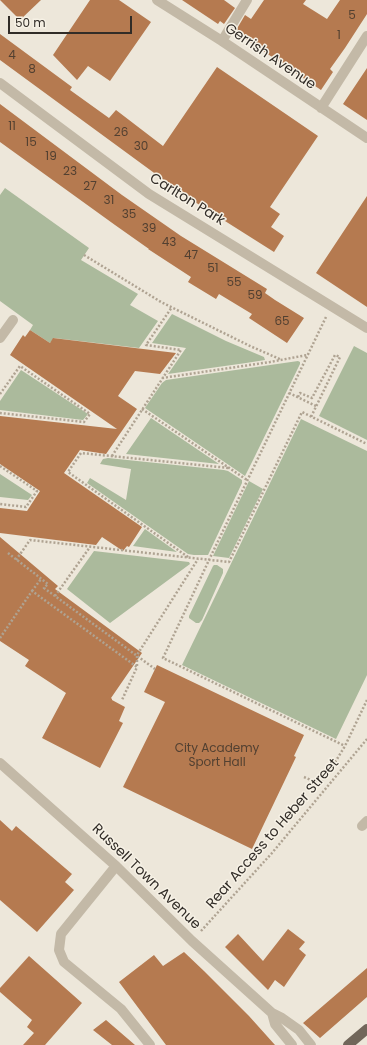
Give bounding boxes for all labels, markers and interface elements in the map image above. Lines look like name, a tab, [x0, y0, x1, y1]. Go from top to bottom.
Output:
scale bar	[10, 8, 134, 34]
house number: 5	[348, 9, 356, 23]
text: 50 m	[15, 14, 46, 31]
street label: Gerrish Avenue	[221, 20, 319, 94]
house number: 1	[337, 29, 341, 43]
house number: 4	[8, 49, 16, 63]
house number: 8	[28, 63, 36, 77]
house number: 11	[8, 120, 16, 134]
house number: 26	[114, 126, 128, 140]
house number: 15	[25, 136, 37, 150]
house number: 30	[134, 140, 148, 154]
house number: 19	[45, 150, 57, 164]
house number: 23	[63, 165, 77, 179]
street label: Carlton Park	[146, 170, 228, 230]
house number: 27	[83, 180, 97, 194]
house number: 31	[104, 194, 114, 208]
house number: 35	[122, 208, 136, 222]
house number: 39	[142, 222, 156, 236]
house number: 43	[162, 236, 176, 250]
house number: 47	[184, 249, 198, 263]
house number: 51	[207, 262, 219, 276]
house number: 55	[226, 276, 242, 290]
house number: 59	[247, 289, 263, 303]
house number: 65	[274, 315, 290, 329]
house number: City Academy Sport Hall	[175, 742, 259, 770]
street label: Rear Access to Heber Street	[203, 756, 343, 912]
street label: Russell Town Avenue	[88, 821, 204, 933]

